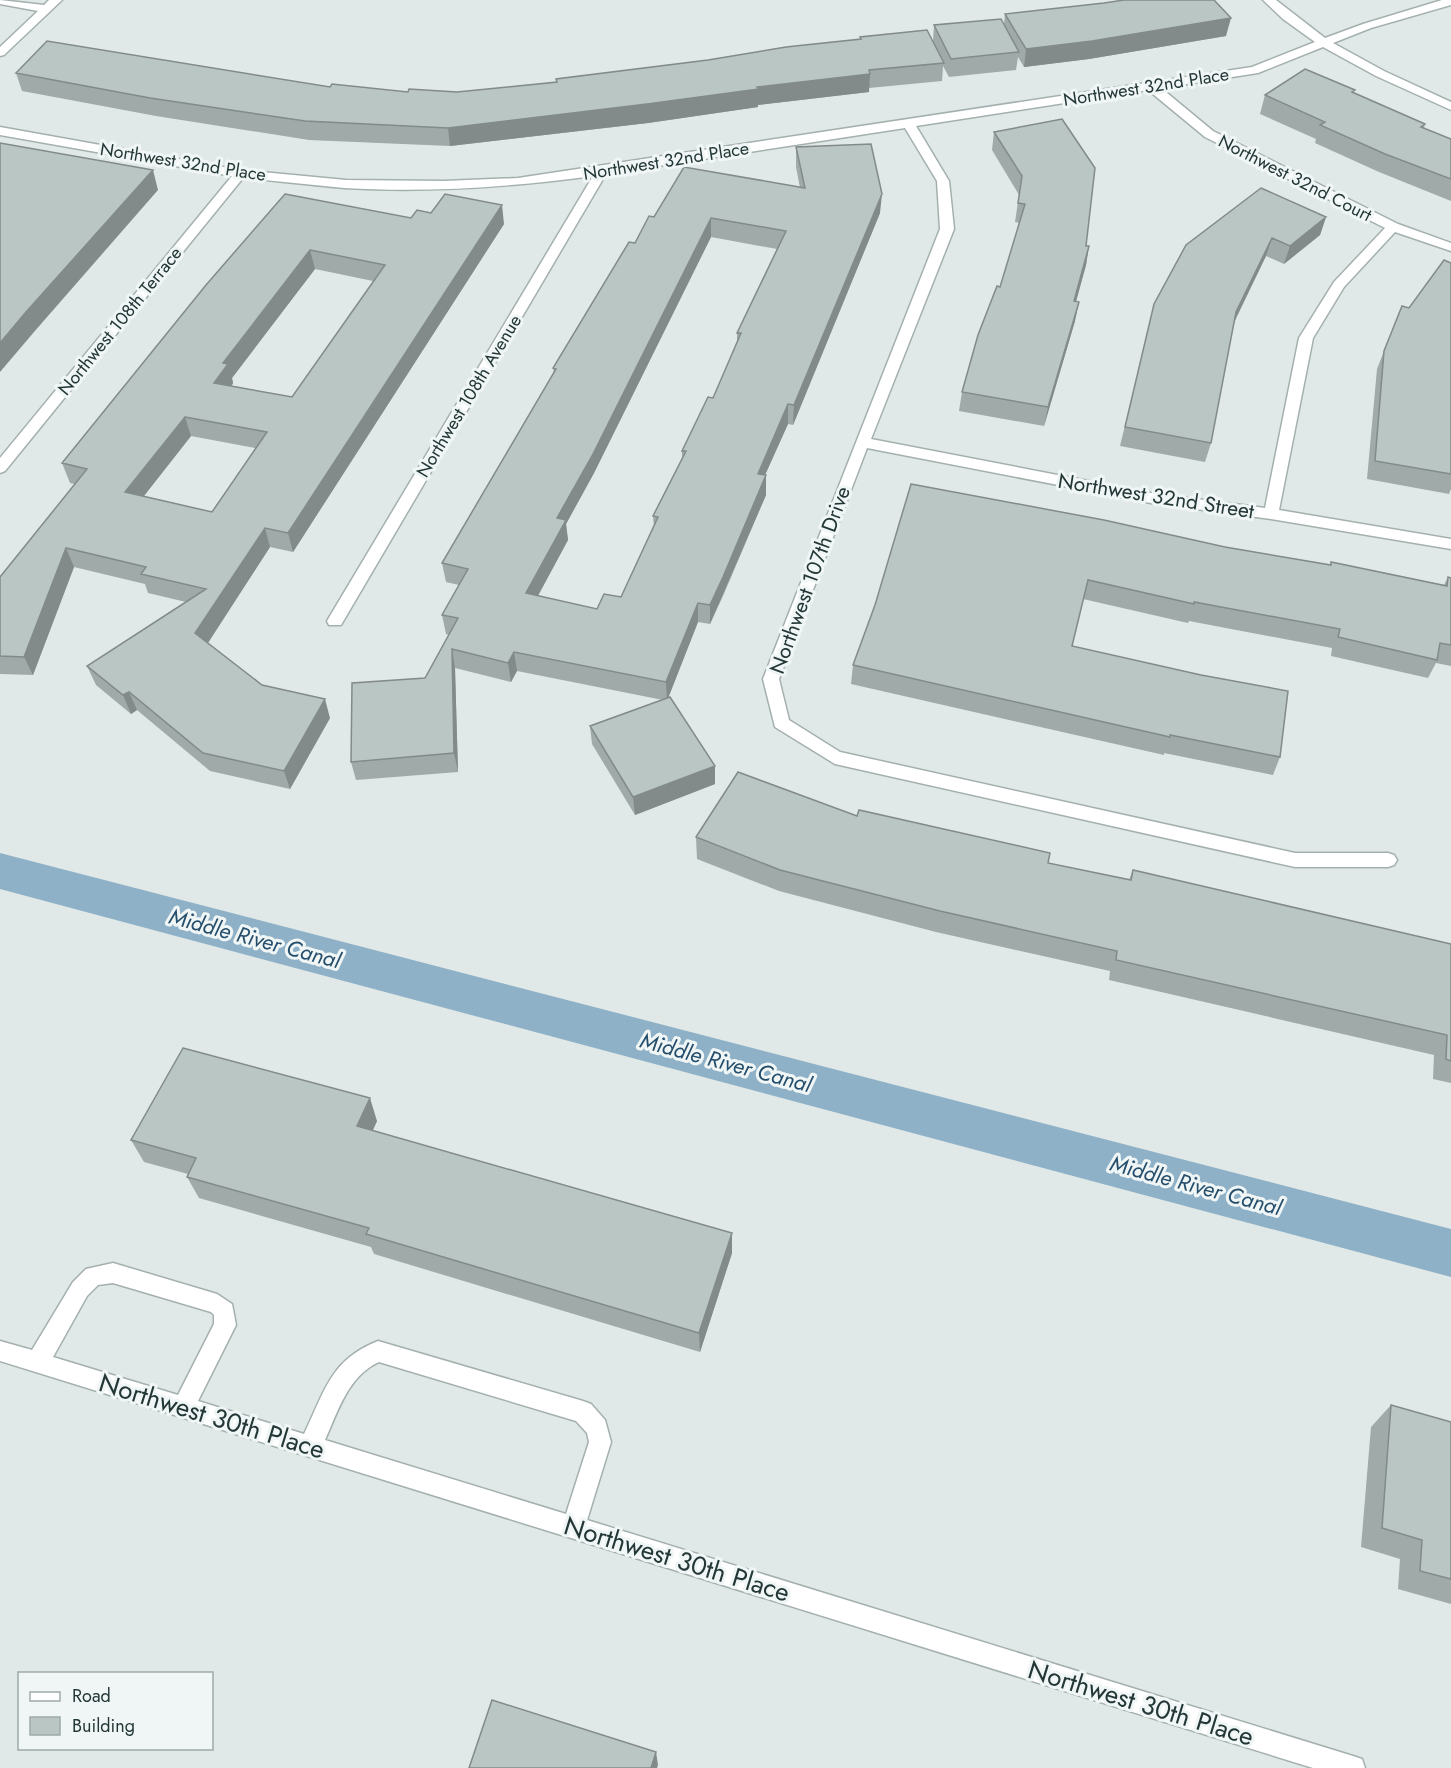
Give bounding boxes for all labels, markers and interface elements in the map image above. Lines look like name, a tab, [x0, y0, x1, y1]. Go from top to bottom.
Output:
street label: Northwest 32nd Place	[1061, 61, 1231, 113]
street label: Northwest 32nd Court	[1214, 128, 1377, 228]
street label: Northwest 32nd Place	[581, 135, 751, 187]
street label: Northwest 32nd Place	[98, 136, 268, 188]
street label: Northwest 108th Terrace	[52, 241, 188, 401]
street label: Northwest 108th Avenue	[410, 310, 528, 482]
street label: Northwest 32nd Street	[1056, 466, 1256, 526]
street label: Northwest 107th Drive	[762, 482, 858, 678]
water label: Middle River Canal	[166, 900, 345, 977]
water label: Middle River Canal	[637, 1024, 816, 1101]
water label: Middle River Canal	[1107, 1147, 1286, 1224]
street label: Northwest 30th Place	[94, 1364, 330, 1468]
street label: Northwest 30th Place	[559, 1507, 795, 1611]
street label: Northwest 30th Place	[1023, 1651, 1259, 1755]
legend	[18, 1672, 213, 1750]
text: Road	[72, 1683, 111, 1709]
text: Building	[72, 1713, 135, 1739]

